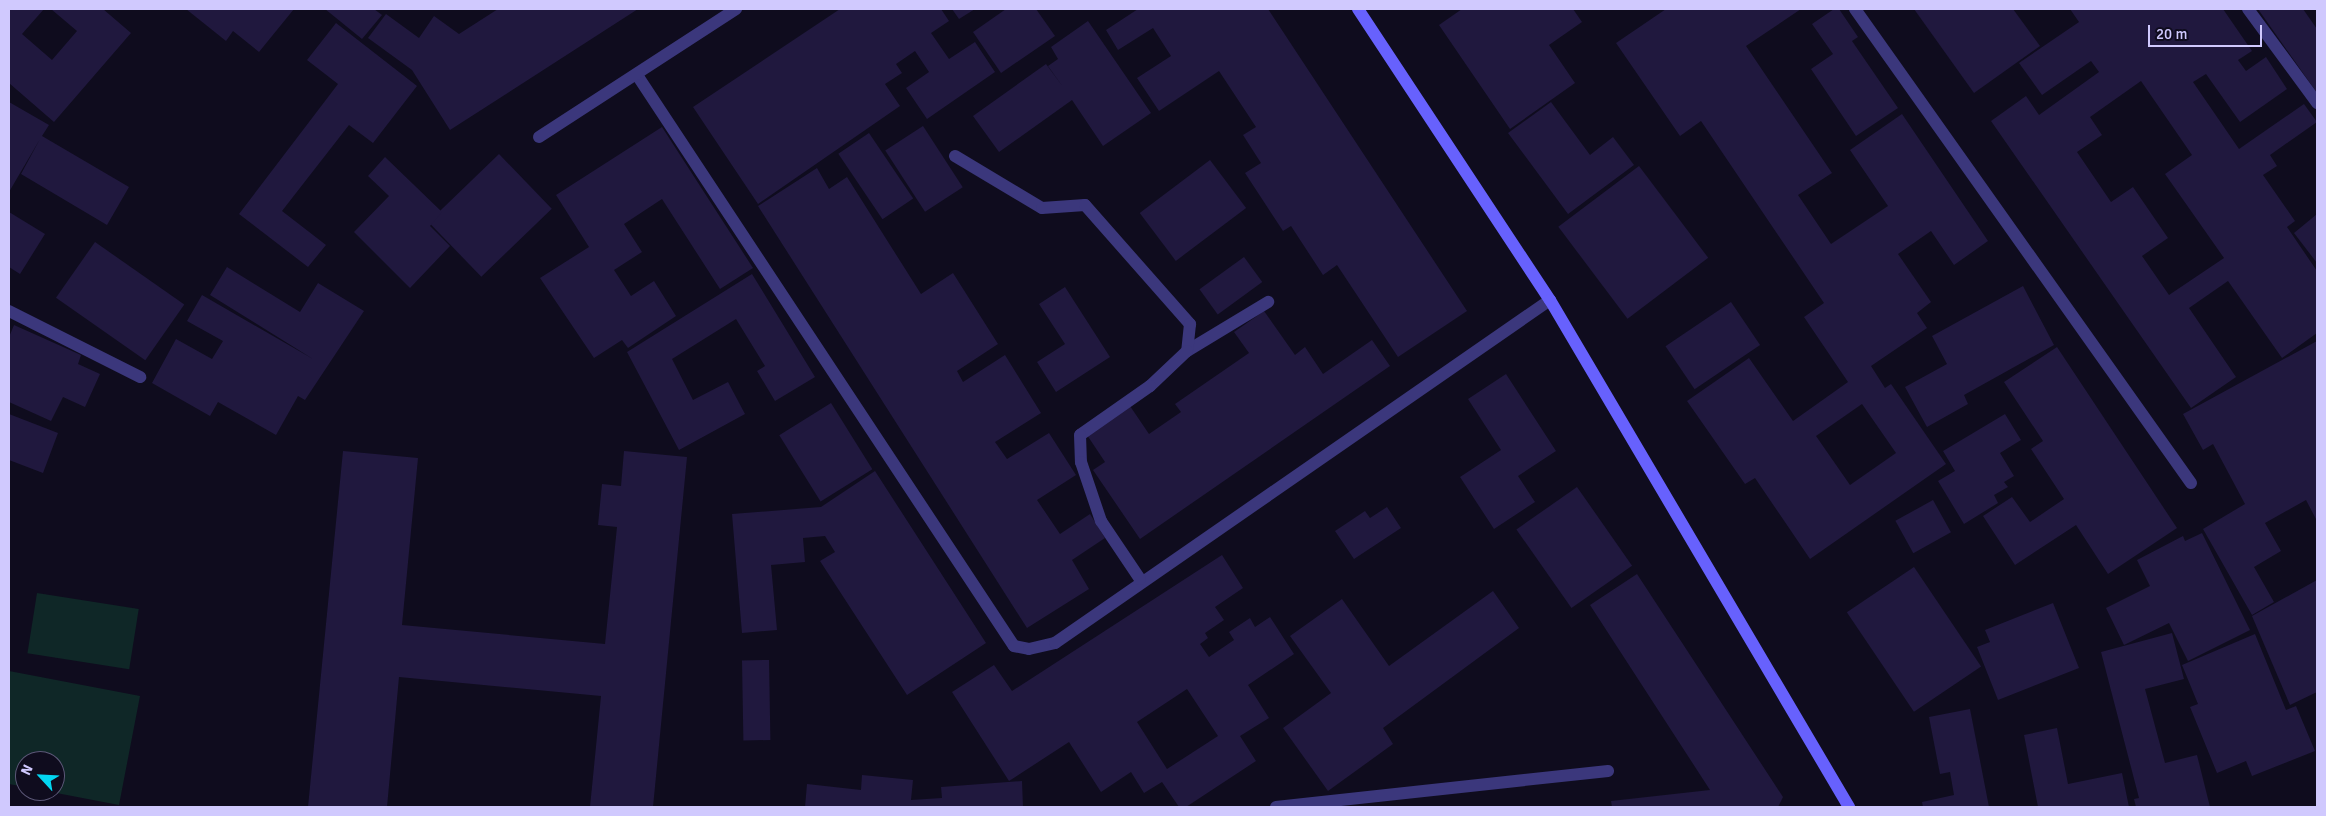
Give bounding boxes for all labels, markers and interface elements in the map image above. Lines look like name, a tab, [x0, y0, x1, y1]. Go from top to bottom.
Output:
scale bar	[2151, 15, 2265, 47]
text: 20 m	[2156, 25, 2187, 43]
north arrow	[15, 751, 65, 801]
text: N	[17, 762, 37, 778]

